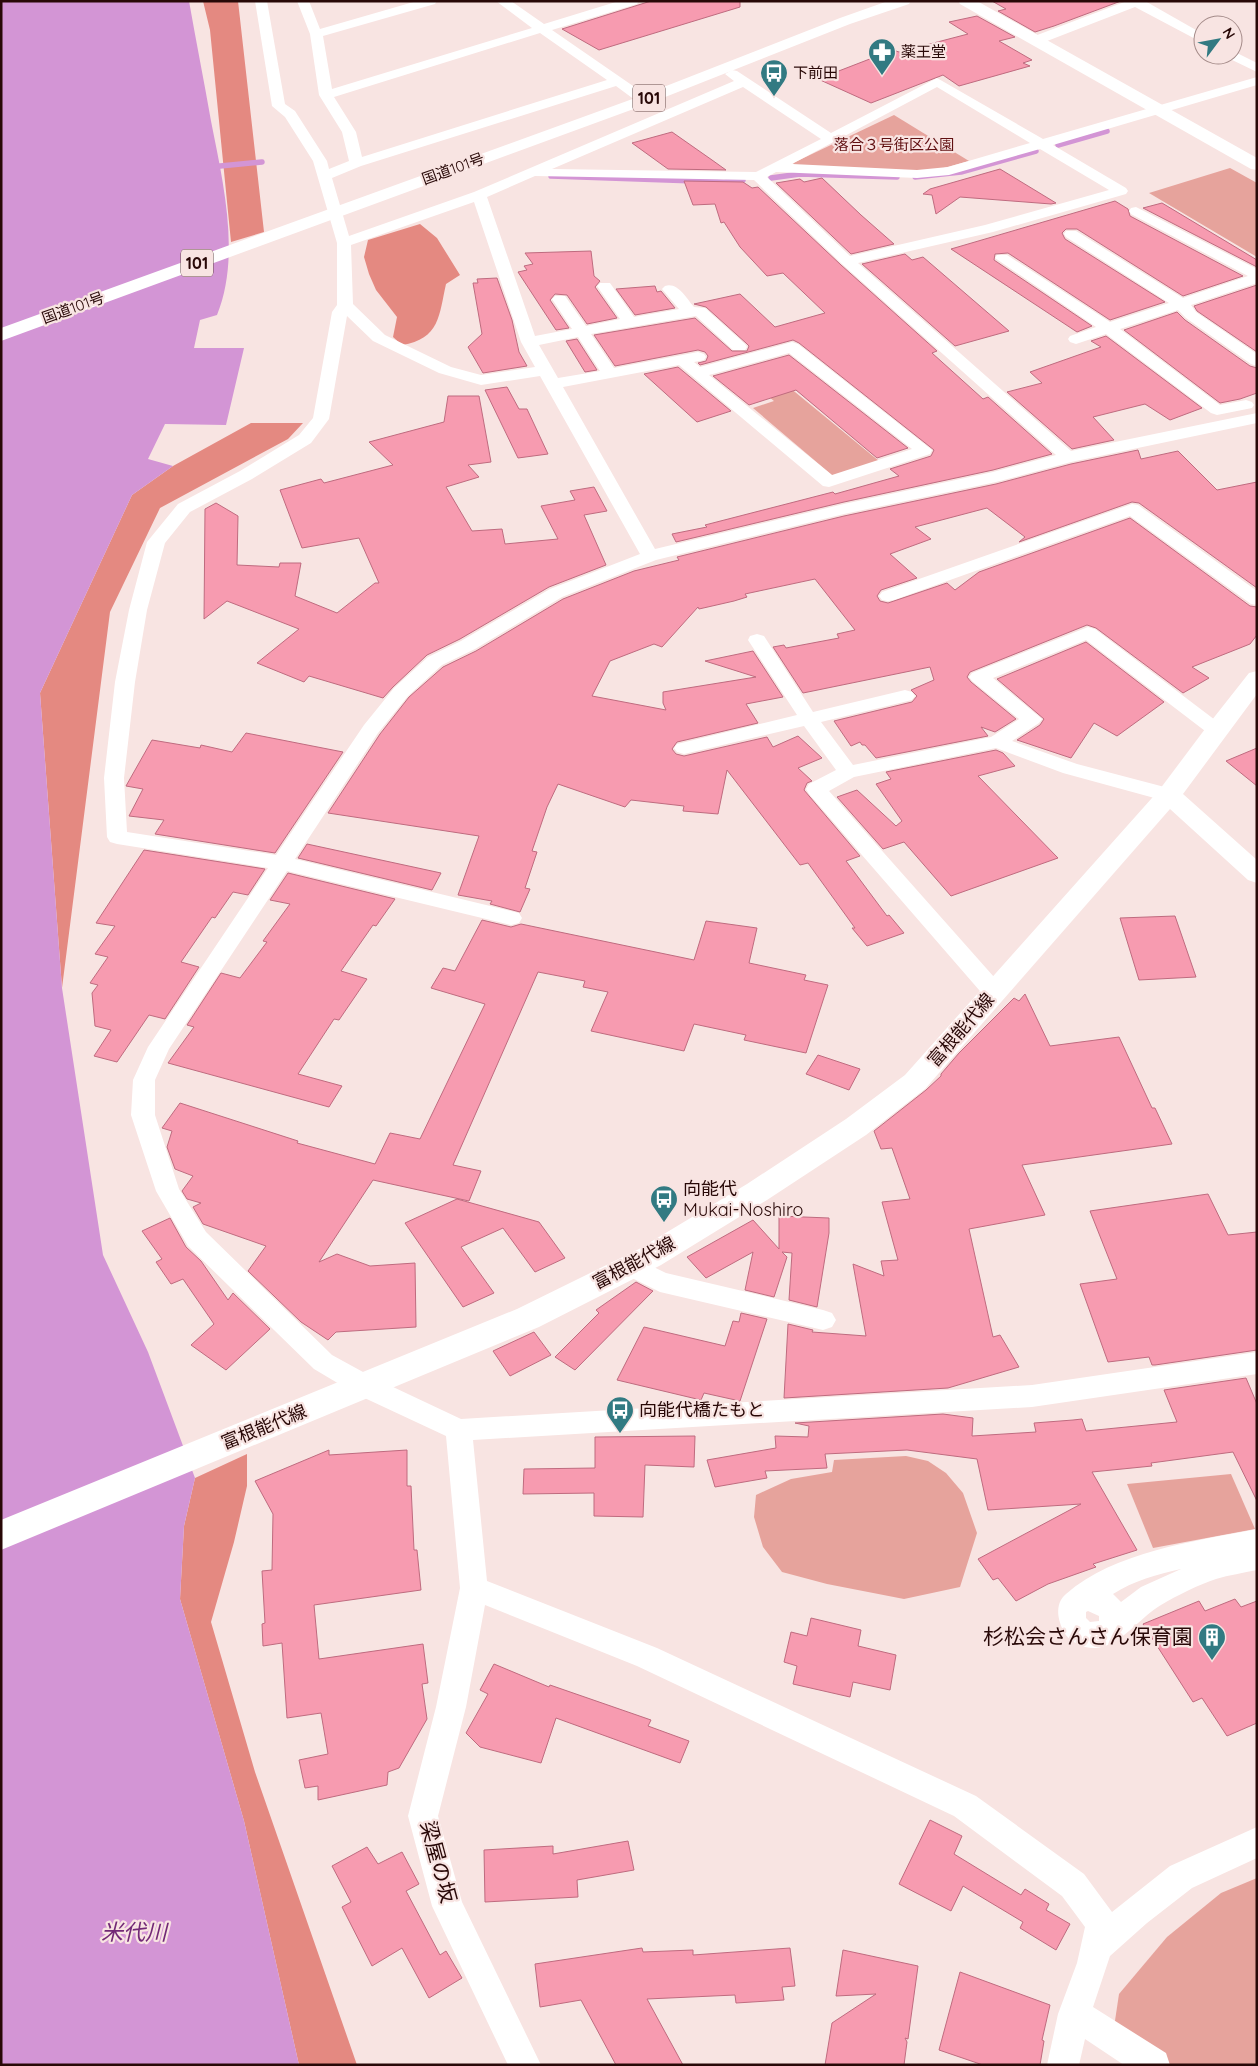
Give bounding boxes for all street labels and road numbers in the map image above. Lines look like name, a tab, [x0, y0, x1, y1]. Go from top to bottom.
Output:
road number: 101	[633, 85, 665, 112]
street label: 国道101号	[419, 148, 487, 189]
road number: 101	[181, 250, 213, 276]
street label: 国道101号	[39, 287, 107, 328]
street label: 富根能代線	[922, 988, 999, 1071]
street label: 富根能代線	[589, 1231, 679, 1294]
street label: 富根能代線	[218, 1399, 310, 1454]
street label: 梁屋の坂	[416, 1818, 462, 1906]

